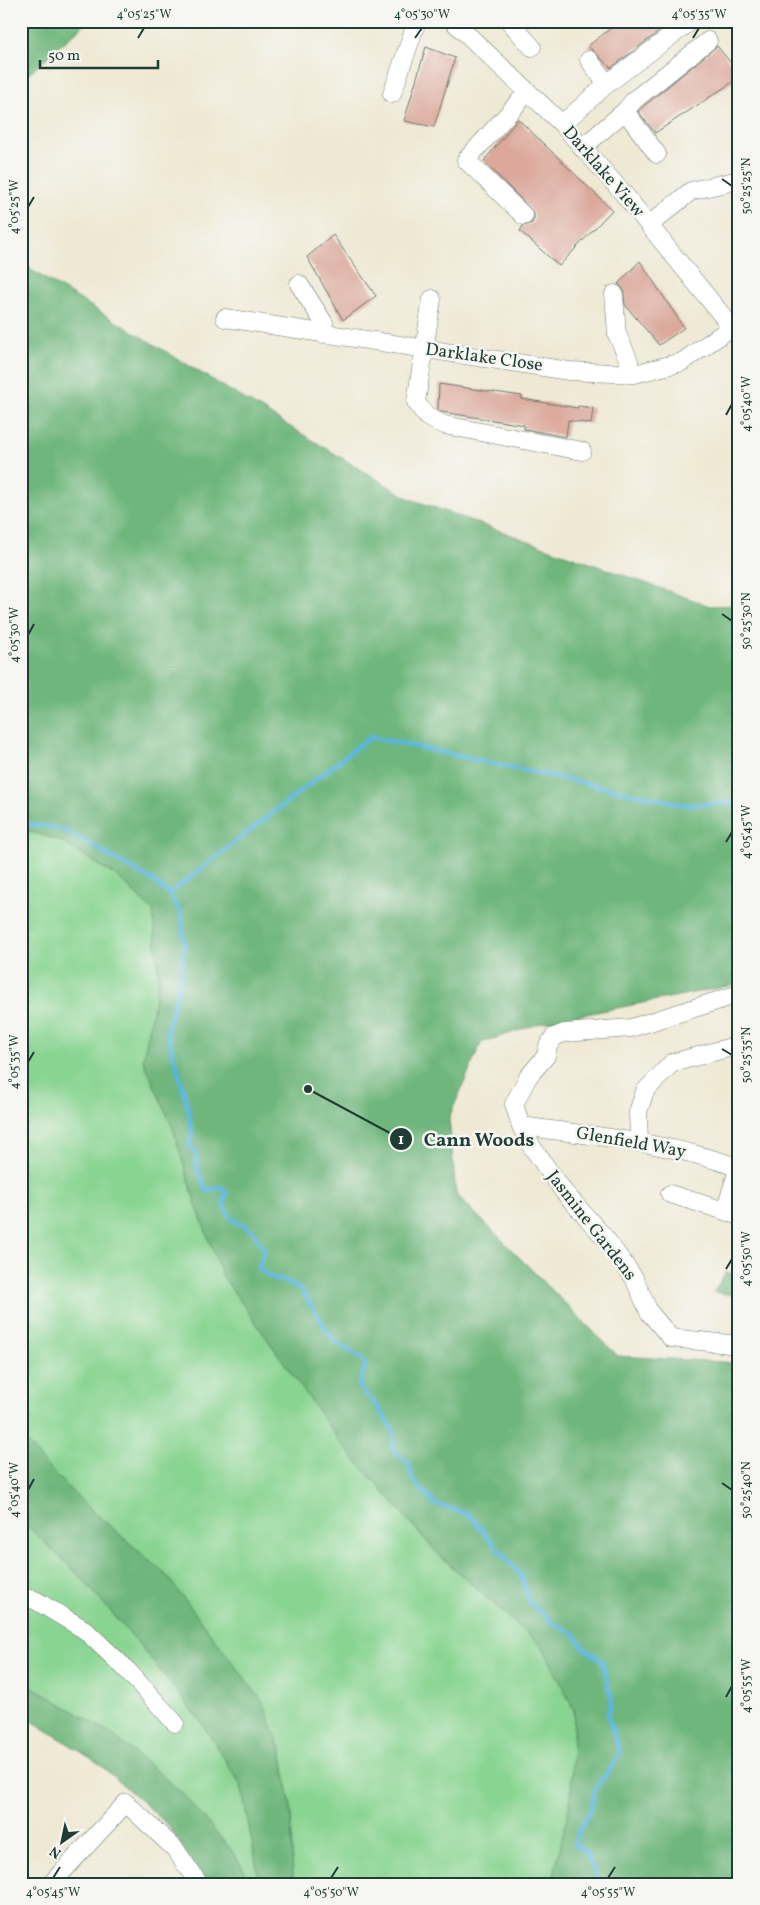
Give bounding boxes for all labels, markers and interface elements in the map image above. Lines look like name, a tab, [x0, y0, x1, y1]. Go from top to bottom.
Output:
text: 4°05'25"W	[116, 7, 172, 23]
text: 4°05'30"W	[394, 7, 450, 23]
text: 4°05'35"W	[672, 7, 726, 23]
scale bar	[40, 38, 158, 70]
text: 50 m	[48, 46, 80, 67]
street label: Darklake View	[556, 121, 650, 223]
text: 50°25'25"N	[739, 158, 755, 214]
text: 4°05'25"W	[7, 179, 23, 235]
street label: Darklake Close	[424, 337, 544, 379]
text: 4°05'40"W	[739, 376, 755, 432]
text: 50°25'30"N	[739, 592, 755, 650]
text: 4°05'30"W	[7, 607, 23, 663]
text: 4°05'45"W	[739, 805, 755, 859]
text: 50°25'35"N	[739, 1027, 755, 1083]
text: 4°05'35"W	[7, 1035, 23, 1089]
street label: Glenfield Way	[574, 1121, 688, 1165]
callout: Cann Woods	[389, 1122, 545, 1156]
text: Cann Woods	[424, 1128, 535, 1154]
text: 1	[398, 1130, 404, 1151]
street label: Jasmine Gardens	[540, 1166, 642, 1286]
text: 4°05'50"W	[739, 1231, 755, 1287]
text: 50°25'40"N	[739, 1461, 755, 1519]
text: 4°05'40"W	[7, 1462, 23, 1518]
text: 4°05'55"W	[739, 1659, 755, 1713]
north arrow	[38, 1818, 88, 1868]
text: N	[46, 1841, 65, 1862]
text: 4°05'45"W	[26, 1885, 80, 1901]
text: 4°05'50"W	[303, 1885, 359, 1901]
text: 4°05'55"W	[581, 1885, 635, 1901]

